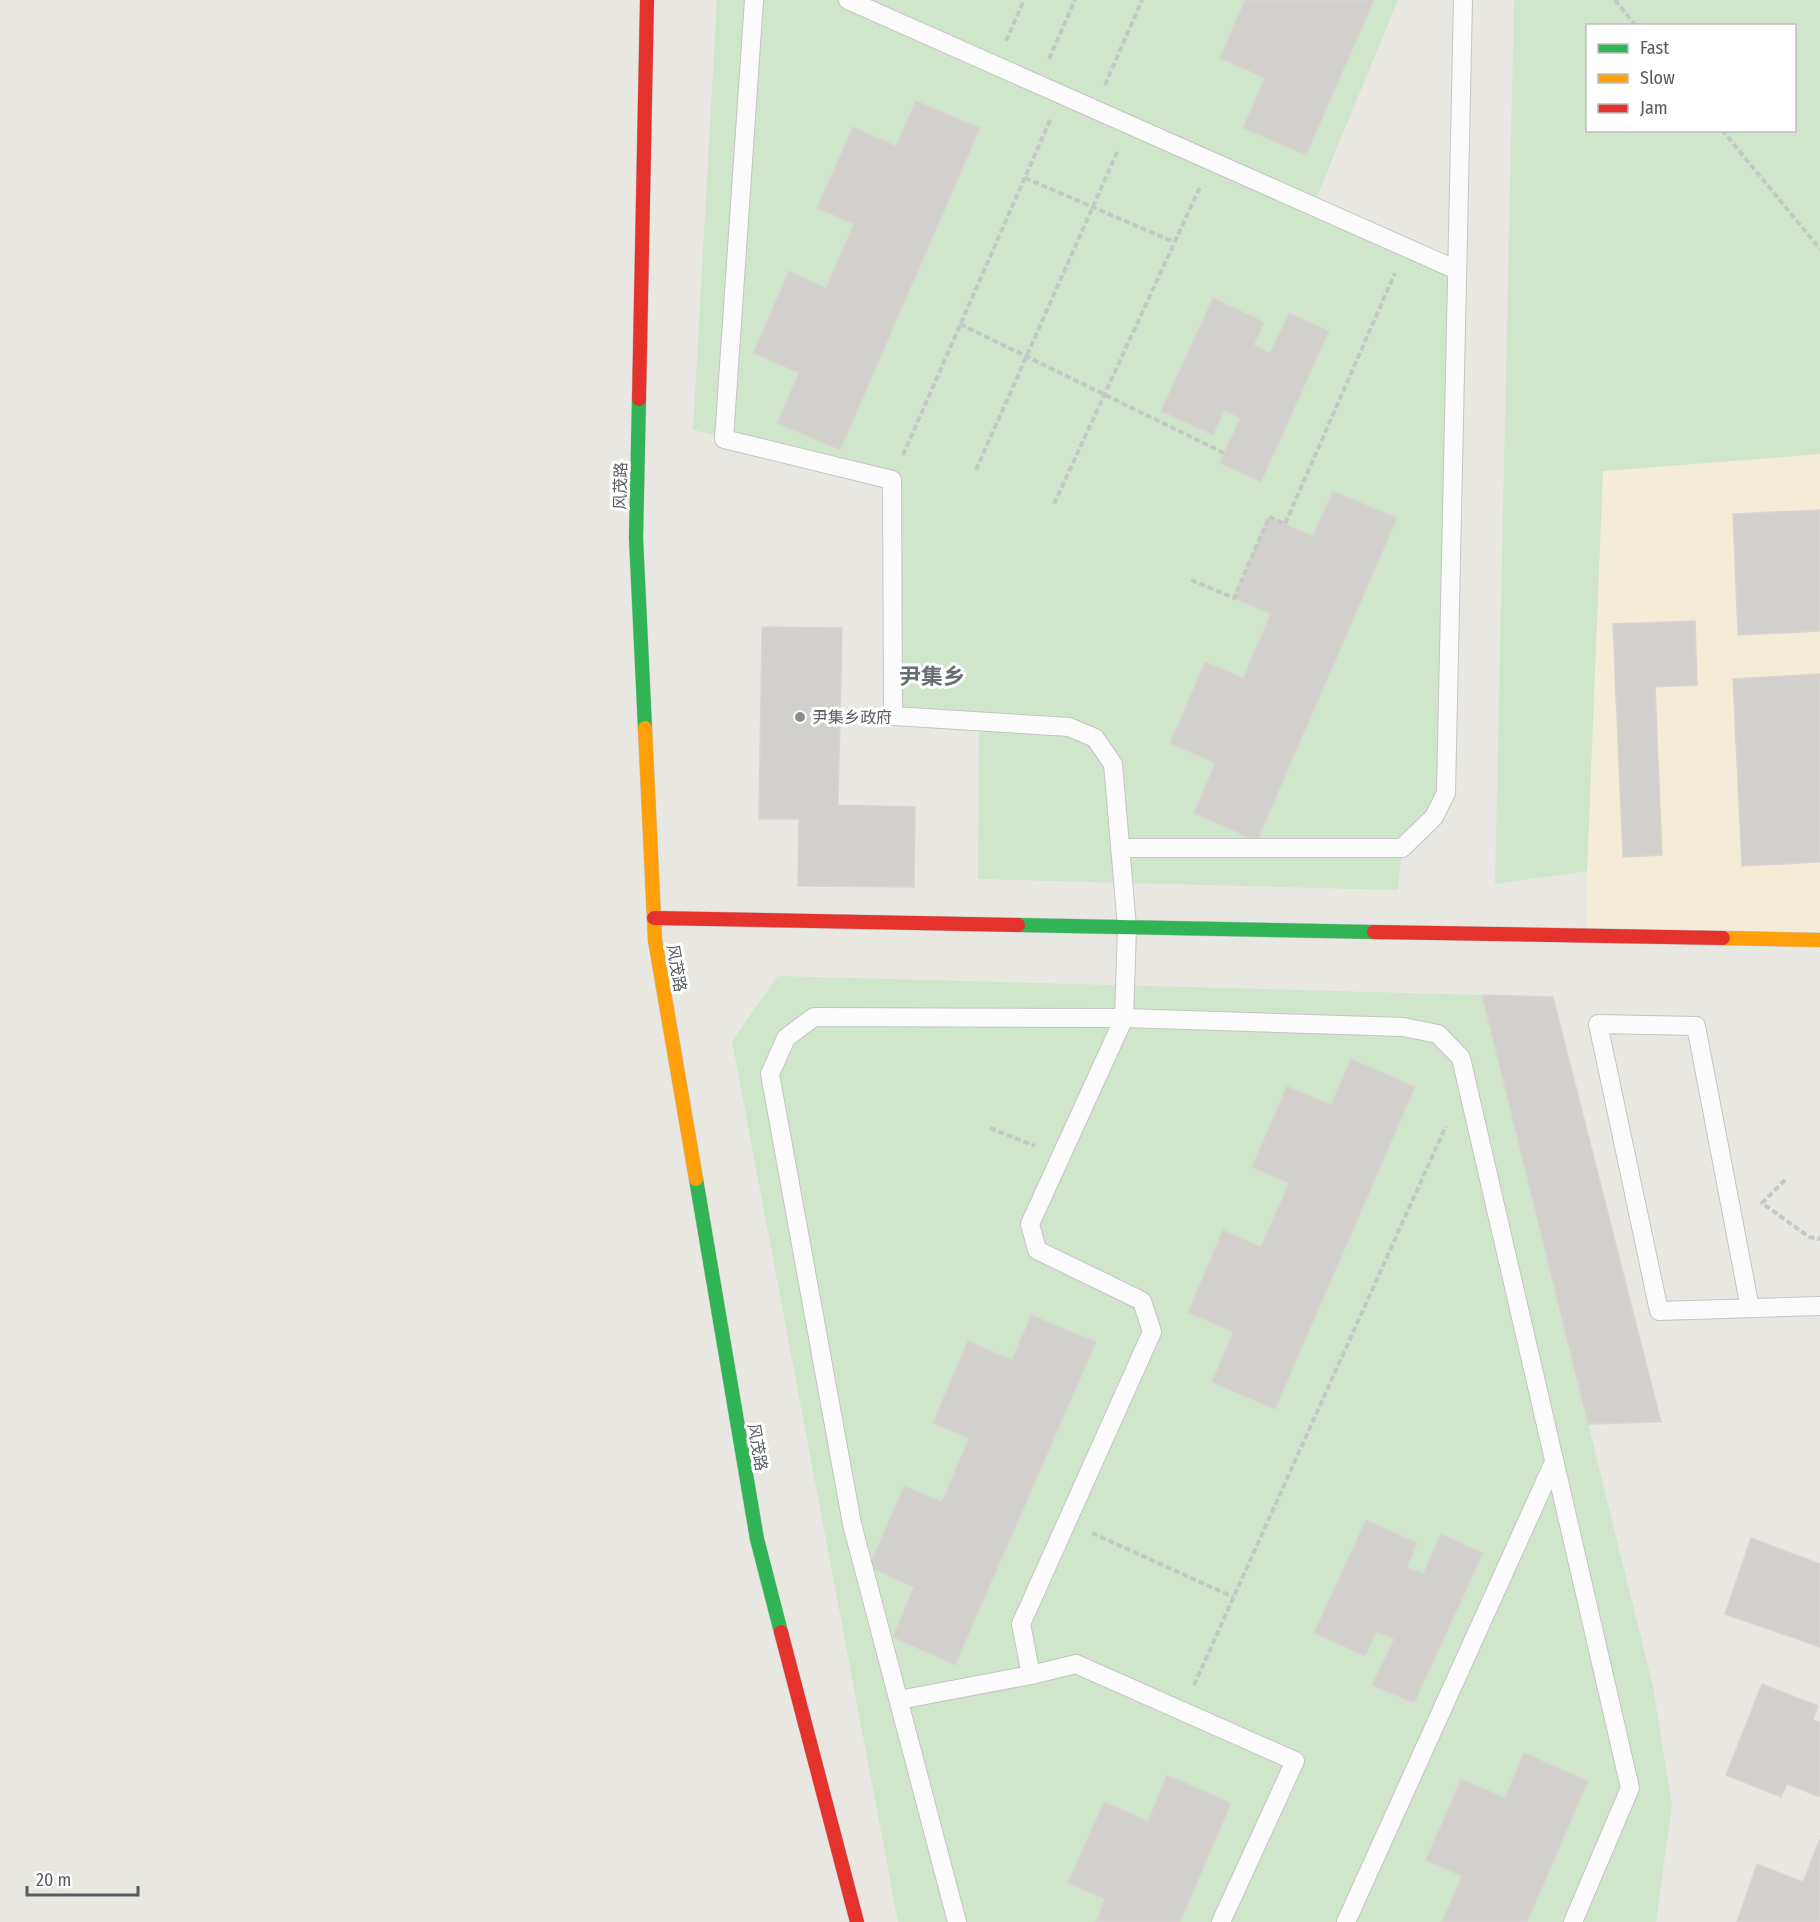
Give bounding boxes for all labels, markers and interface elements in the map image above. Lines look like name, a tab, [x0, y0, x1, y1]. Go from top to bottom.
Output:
legend	[1586, 24, 1796, 132]
text: Fast	[1640, 37, 1669, 59]
text: Slow	[1640, 67, 1675, 89]
text: Jam	[1640, 97, 1668, 119]
street label: 风茂路	[611, 462, 630, 510]
district label: 尹集乡	[899, 663, 965, 690]
place label: 尹集乡政府	[812, 708, 892, 727]
marker: 尹集乡政府	[793, 710, 807, 724]
street label: 风茂路	[663, 943, 690, 993]
street label: 风茂路	[744, 1422, 771, 1472]
scale bar	[27, 1859, 138, 1897]
text: 20 m	[36, 1869, 71, 1891]

